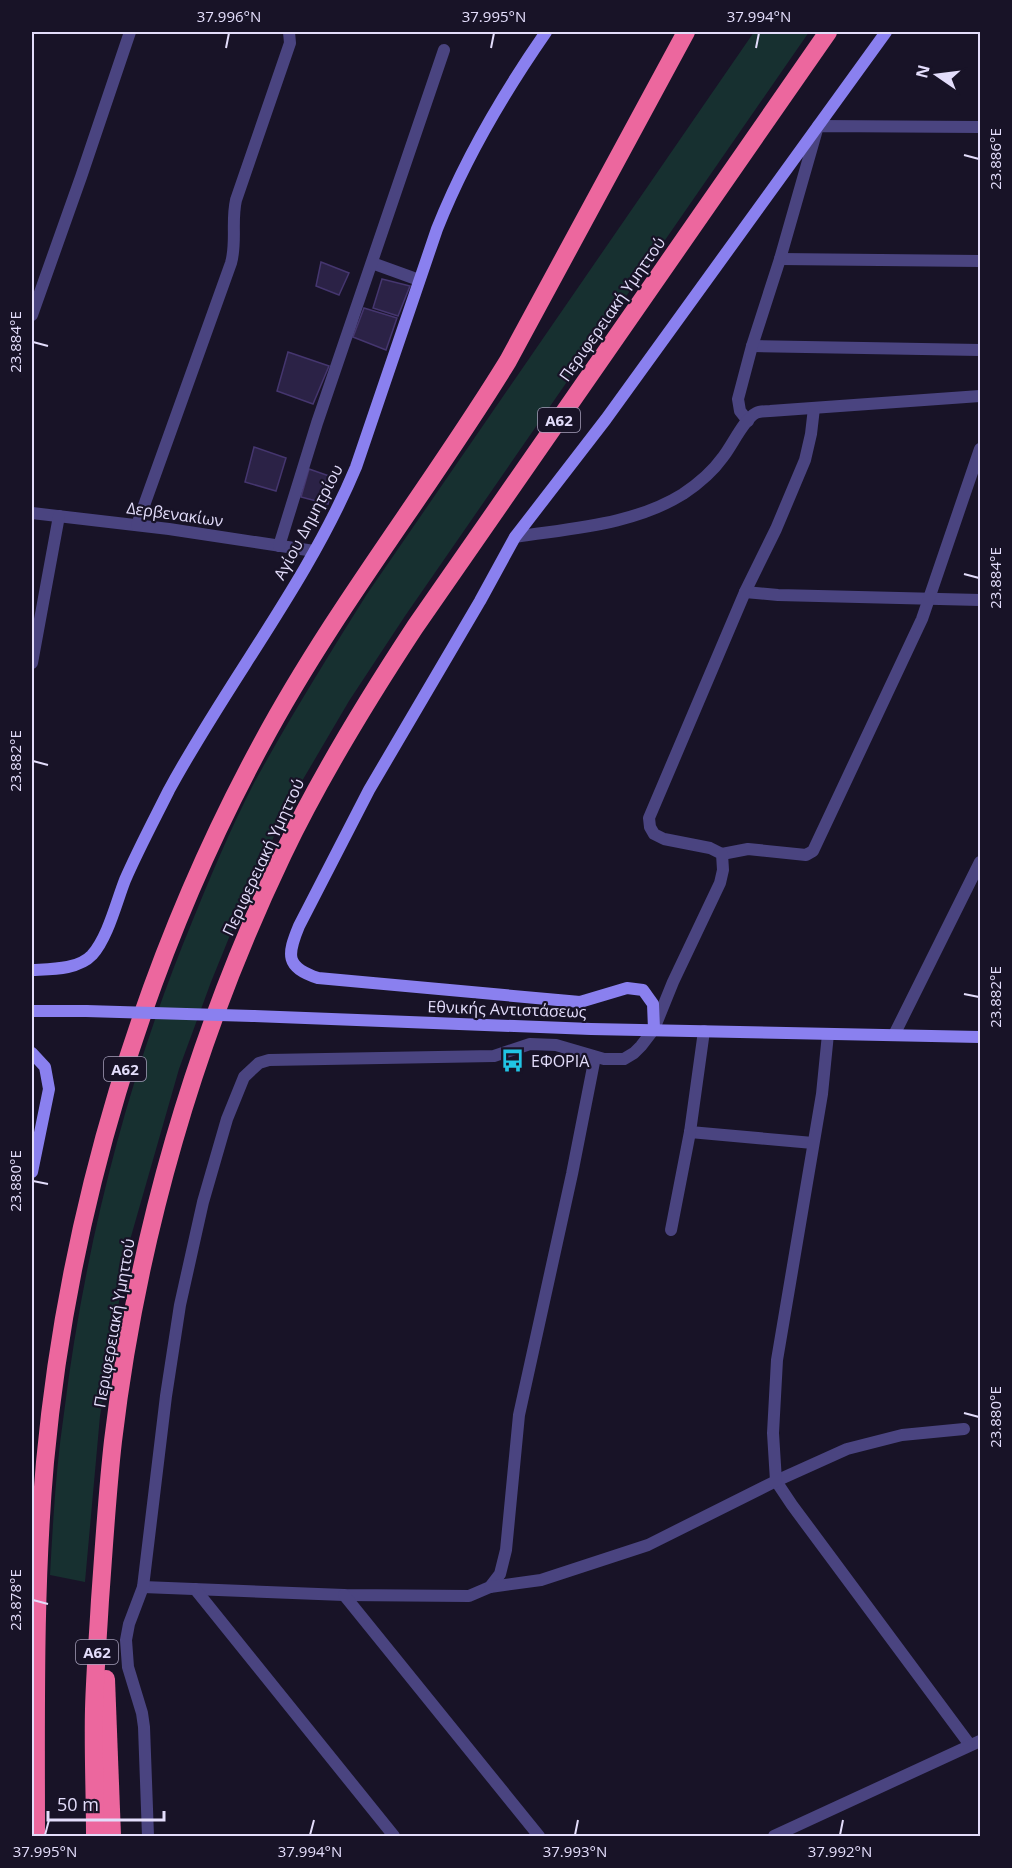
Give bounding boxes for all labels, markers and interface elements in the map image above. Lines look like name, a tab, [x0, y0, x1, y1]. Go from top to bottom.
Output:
text: 37.996°N	[197, 6, 261, 26]
text: 37.995°N	[462, 6, 526, 26]
text: 37.994°N	[727, 6, 791, 26]
north arrow	[907, 45, 967, 105]
text: N	[910, 62, 935, 80]
text: 23.886°E	[985, 128, 1005, 190]
street label: Περιφερειακή Υμηττού	[554, 232, 670, 386]
text: 23.884°E	[5, 311, 25, 373]
road number: Α62	[538, 408, 580, 432]
street label: Αγίου Δημητρίου	[268, 460, 348, 584]
street label: Δερβενακίων	[125, 496, 225, 532]
text: 23.884°E	[985, 547, 1005, 609]
text: 23.882°E	[5, 730, 25, 792]
street label: Περιφερειακή Υμηττού	[217, 775, 309, 939]
text: 23.882°E	[985, 966, 1005, 1028]
street label: Εθνικής Αντιστάσεως	[427, 995, 587, 1023]
bus stop icon: ΕΦΟΡΙΑ	[500, 1048, 526, 1074]
place label: ΕΦΟΡΙΑ	[531, 1050, 590, 1072]
road number: Α62	[104, 1057, 146, 1081]
text: 23.880°E	[5, 1150, 25, 1212]
street label: Περιφερειακή Υμηττού	[88, 1237, 140, 1409]
text: 23.880°E	[985, 1386, 1005, 1448]
text: 23.878°E	[5, 1569, 25, 1631]
road number: Α62	[76, 1640, 118, 1664]
scale bar	[48, 1784, 164, 1822]
text: 50 m	[57, 1792, 99, 1816]
text: 37.995°N	[13, 1841, 77, 1861]
text: 37.994°N	[278, 1841, 342, 1861]
text: 37.993°N	[543, 1841, 607, 1861]
text: 37.992°N	[808, 1841, 872, 1861]

